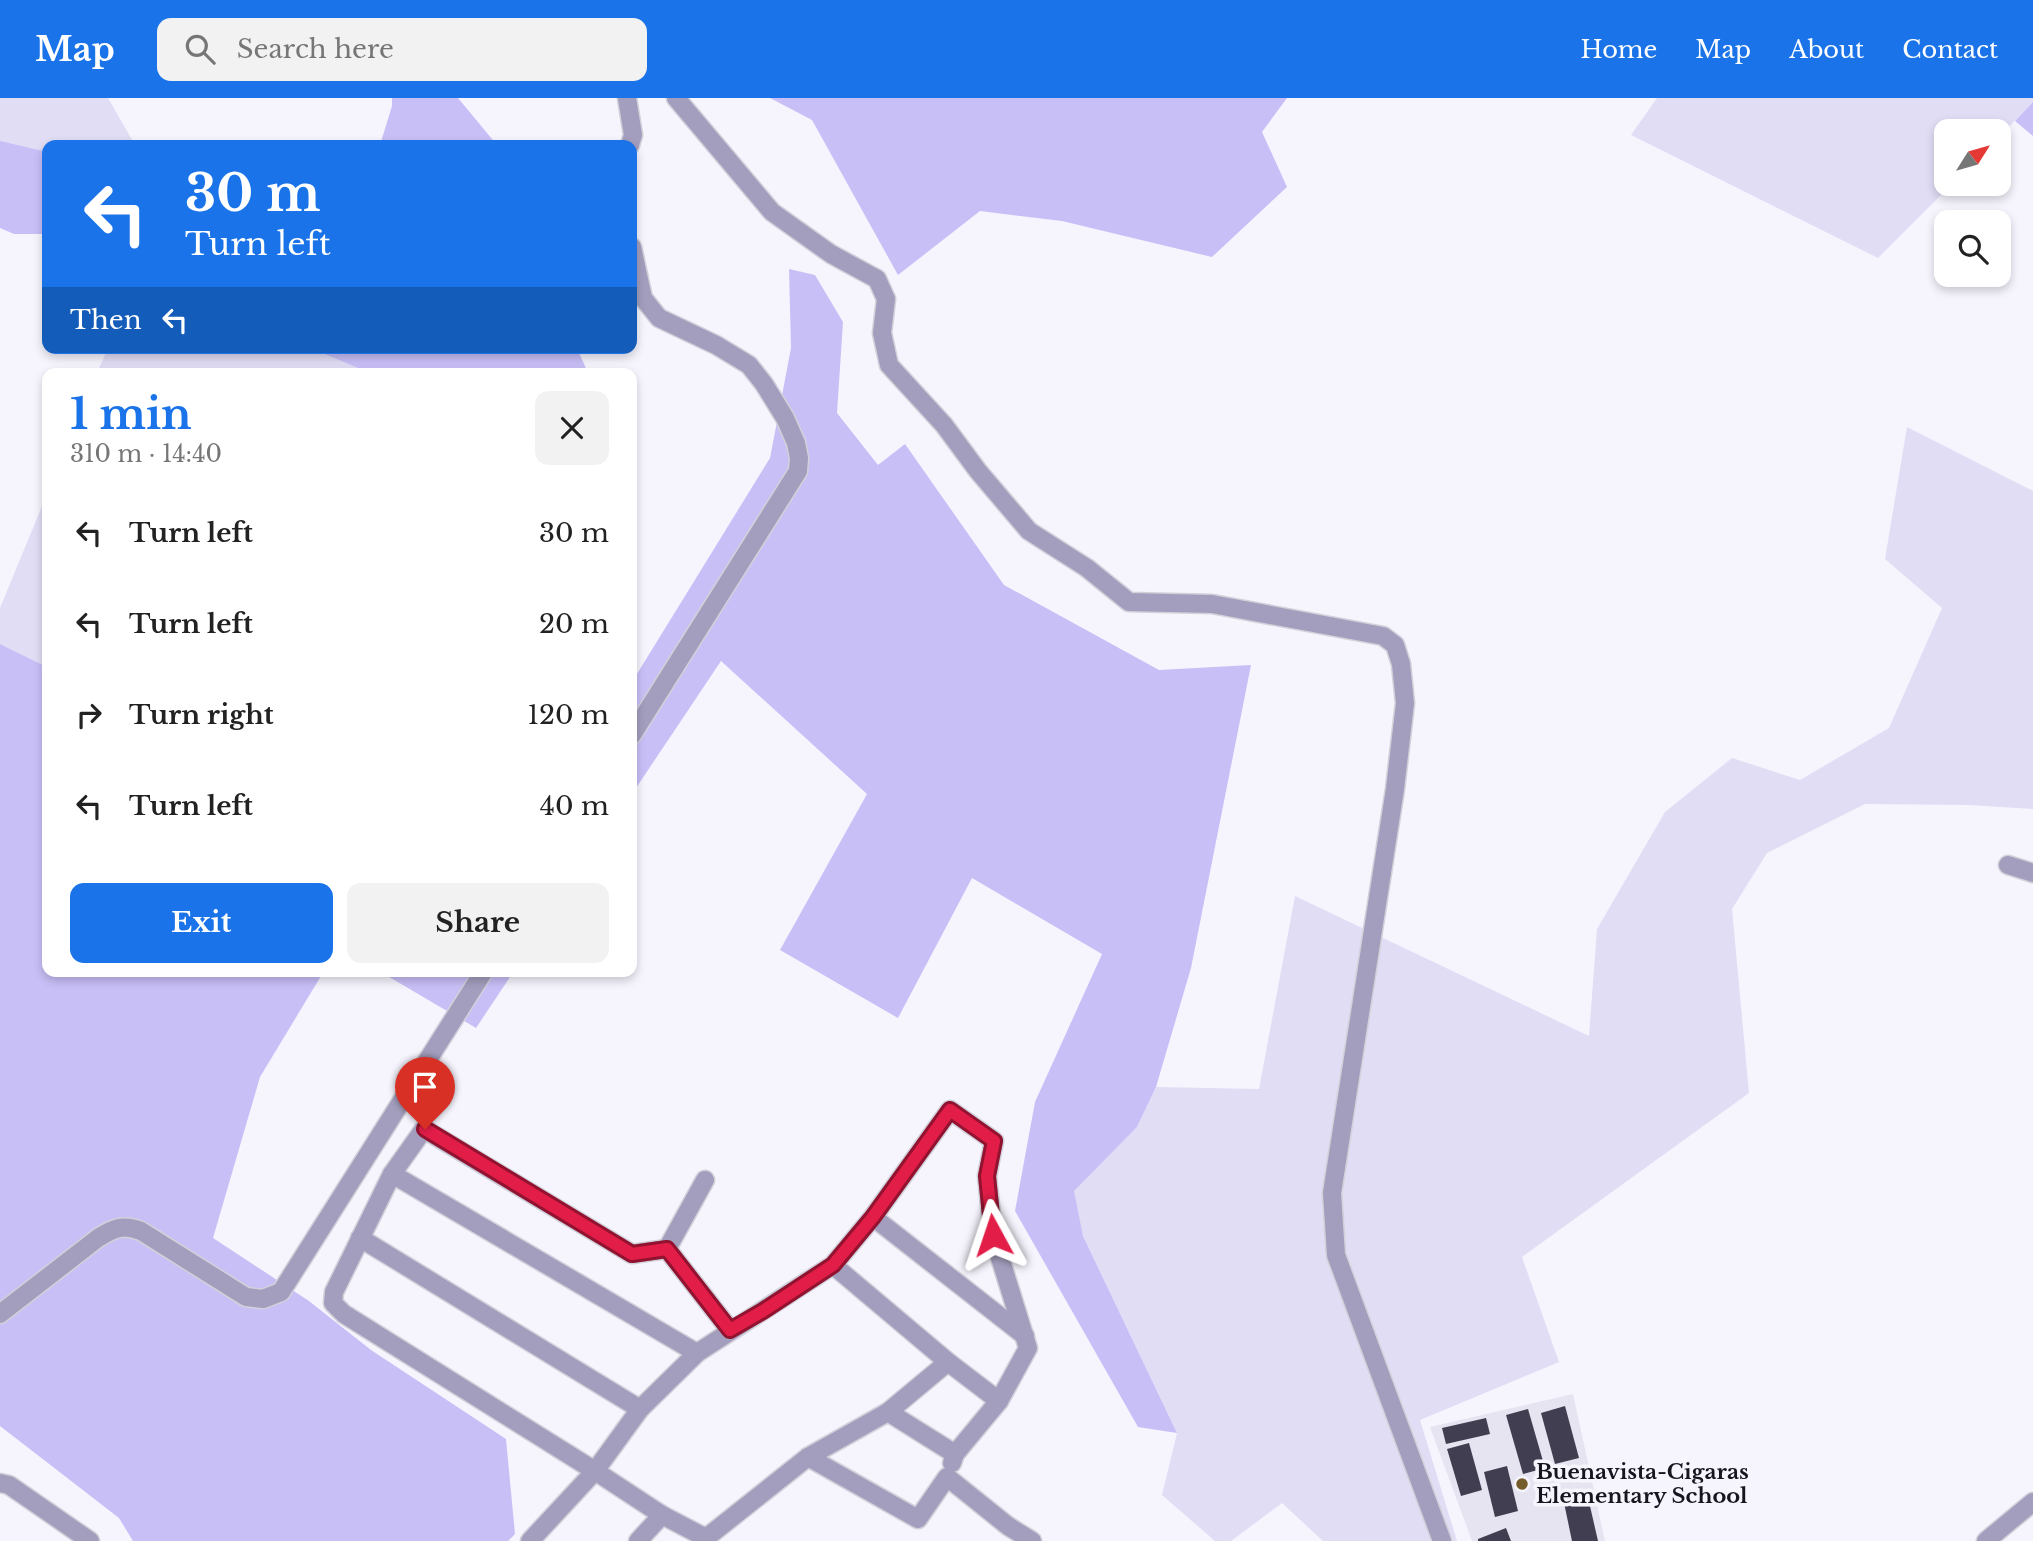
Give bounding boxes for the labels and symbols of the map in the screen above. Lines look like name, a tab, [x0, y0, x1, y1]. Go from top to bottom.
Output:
north arrow	[1934, 119, 2011, 196]
pin	[395, 1057, 455, 1129]
position arrow	[956, 1198, 1030, 1272]
place label: Buenavista-Cigaras Elementary School	[1536, 1459, 1749, 1509]
marker: Buenavista-Cigaras Elementary School	[1514, 1476, 1530, 1492]

